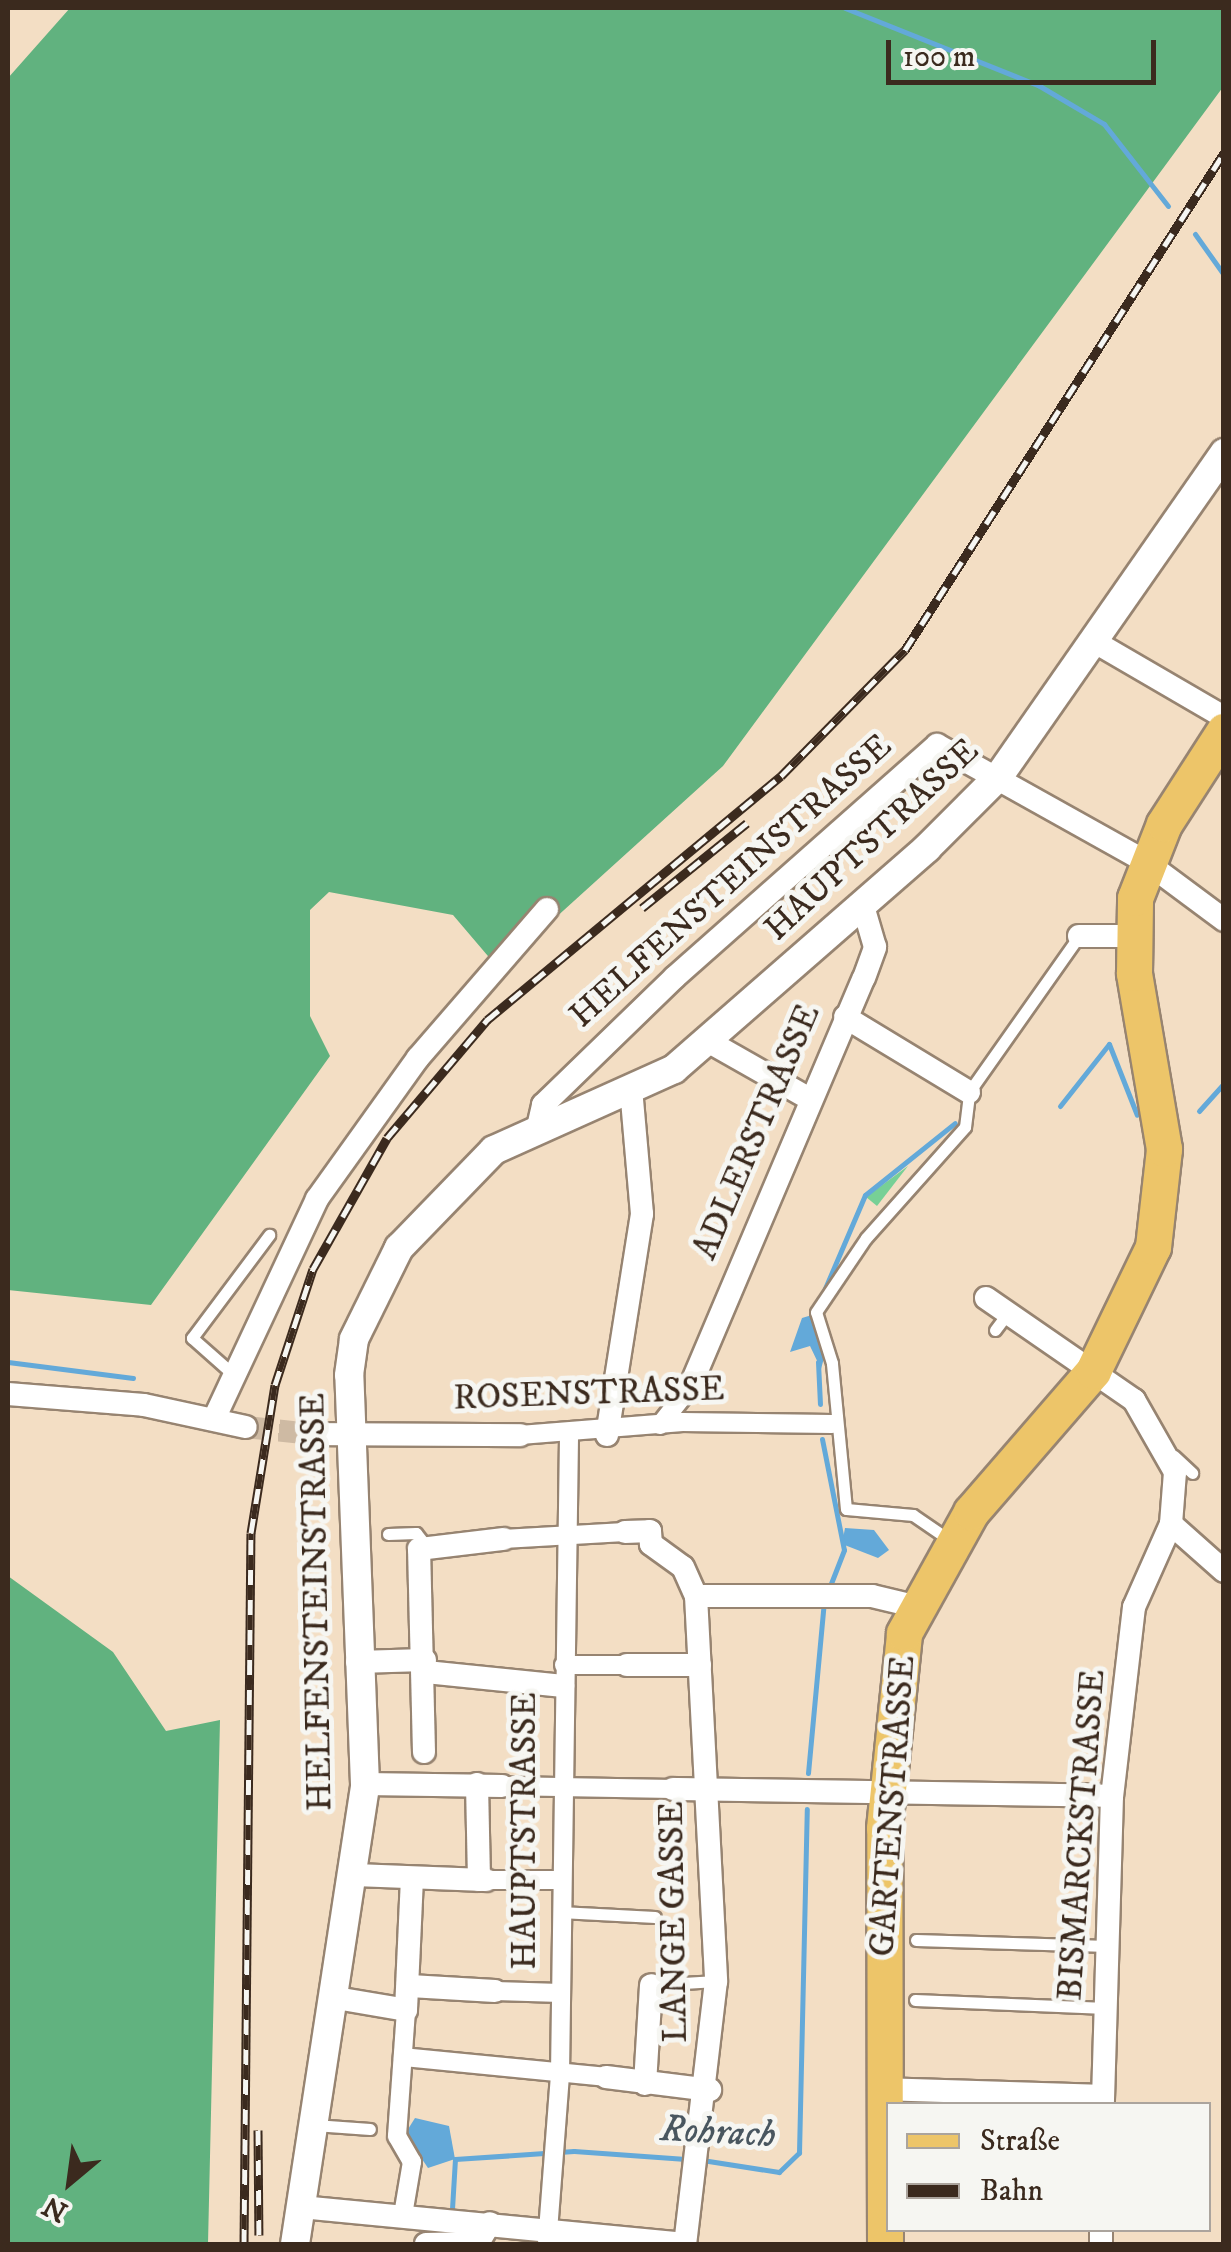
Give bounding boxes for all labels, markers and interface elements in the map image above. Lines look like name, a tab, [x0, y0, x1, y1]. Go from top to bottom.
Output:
scale bar	[891, 20, 1161, 82]
text: 100 m	[903, 39, 975, 76]
street label: HELFENSTEINSTRASSE	[561, 725, 901, 1037]
street label: HAUPTSTRASSE	[756, 730, 988, 950]
street label: ADLERSTRASSE	[684, 998, 830, 1266]
street label: ROSENSTRASSE	[453, 1368, 725, 1420]
street label: HELFENSTEINSTRASSE	[292, 1392, 342, 1812]
street label: GARTENSTRASSE	[862, 1654, 924, 1958]
street label: BISMARCKSTRASSE	[1049, 1668, 1115, 2002]
street label: HAUPTSTRASSE	[504, 1692, 546, 1970]
street label: LANGE GASSE	[651, 1801, 697, 2043]
legend	[886, 2102, 1211, 2232]
water label: Rohrach	[659, 2107, 777, 2159]
text: Straße	[980, 2123, 1060, 2160]
north arrow	[20, 2132, 120, 2232]
text: Bahn	[980, 2173, 1043, 2210]
text: N	[37, 2188, 74, 2230]

